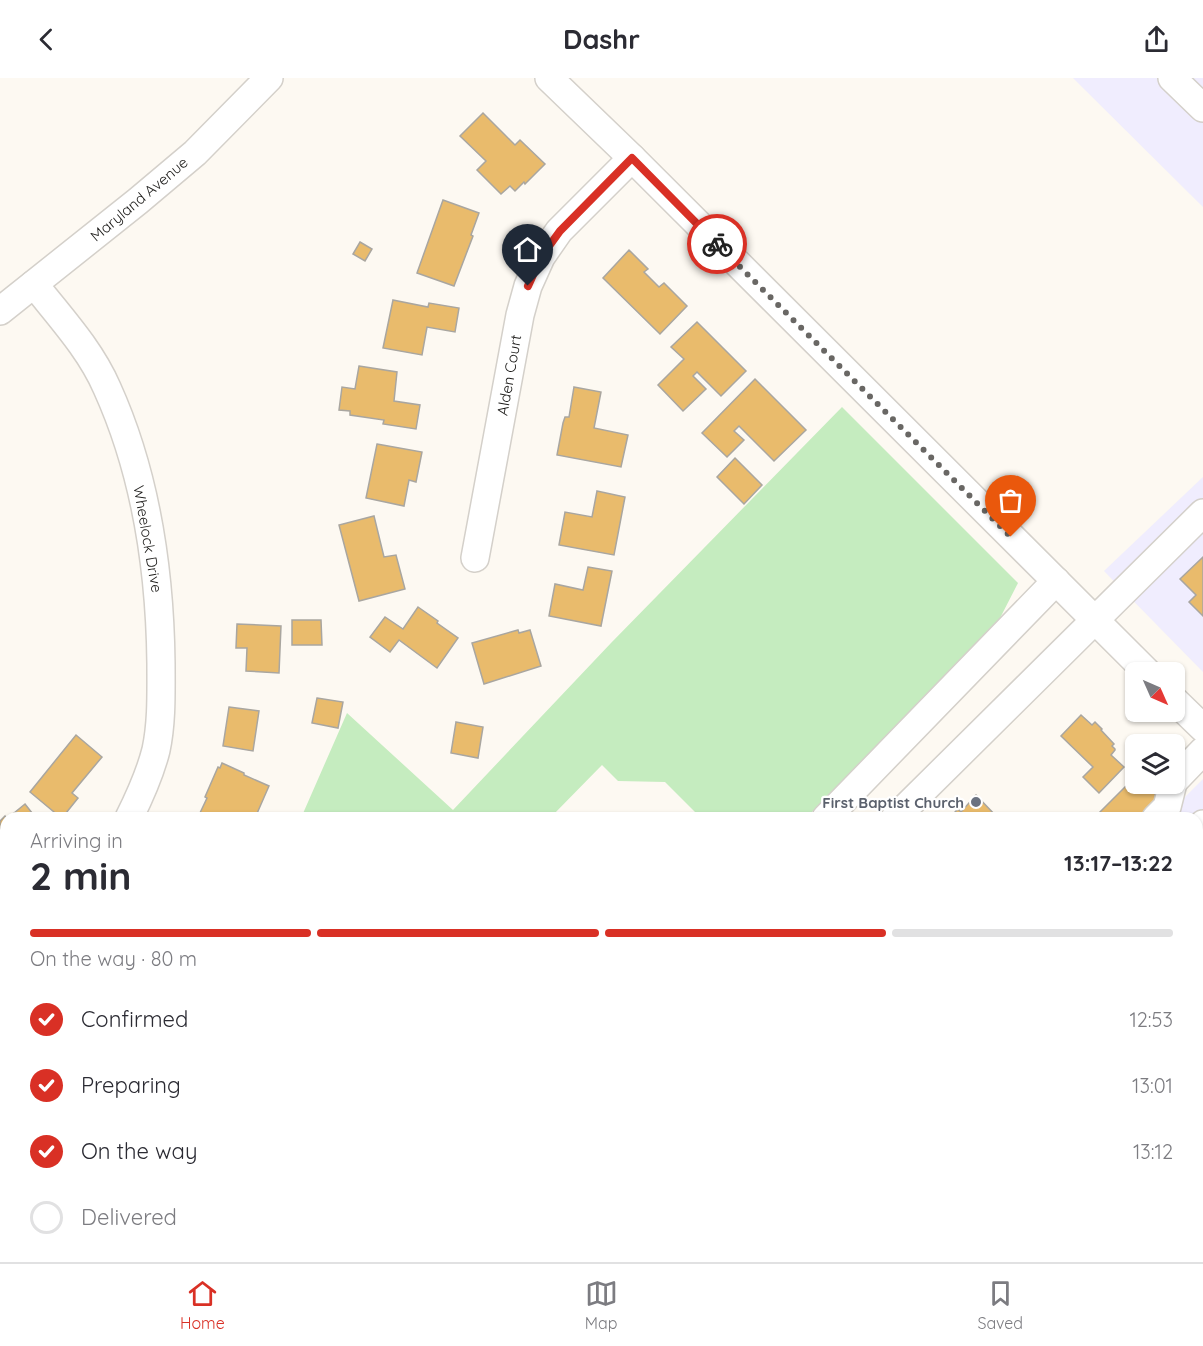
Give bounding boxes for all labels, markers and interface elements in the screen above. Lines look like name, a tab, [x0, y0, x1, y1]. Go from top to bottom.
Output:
text: Dashr	[563, 22, 640, 56]
icon: back	[30, 23, 63, 56]
icon: share	[1140, 23, 1173, 56]
street label: Maryland Avenue	[86, 153, 192, 245]
courier	[687, 214, 747, 274]
pin	[502, 224, 553, 286]
icon: bike	[701, 228, 734, 261]
icon: home	[511, 233, 544, 266]
street label: Alden Court	[493, 333, 525, 417]
pin	[985, 475, 1036, 537]
street label: Wheelock Drive	[129, 484, 167, 594]
icon: bag	[994, 484, 1027, 517]
north arrow	[1125, 662, 1185, 722]
map controls	[1125, 662, 1185, 794]
button: layers	[1125, 734, 1185, 794]
place label: First Baptist Church	[822, 793, 964, 812]
marker: First Baptist Church	[969, 795, 983, 809]
text: Arriving in	[30, 828, 123, 853]
text: 13:17–13:22	[1064, 849, 1173, 877]
text: 2 min	[30, 851, 132, 900]
text: On the way · 80 m	[30, 946, 197, 971]
icon: check	[30, 1003, 63, 1036]
text: Confirmed	[81, 1005, 188, 1033]
text: 12:53	[1129, 1007, 1173, 1032]
icon: check	[30, 1069, 63, 1102]
text: Preparing	[81, 1071, 181, 1099]
text: 13:01	[1132, 1073, 1173, 1098]
icon: check	[30, 1135, 63, 1168]
text: On the way	[81, 1137, 197, 1165]
text: 13:12	[1133, 1139, 1173, 1164]
text: Delivered	[81, 1203, 177, 1231]
tab: Home	[180, 1277, 225, 1333]
tab: Map	[585, 1277, 618, 1333]
tab: Saved	[977, 1277, 1023, 1333]

